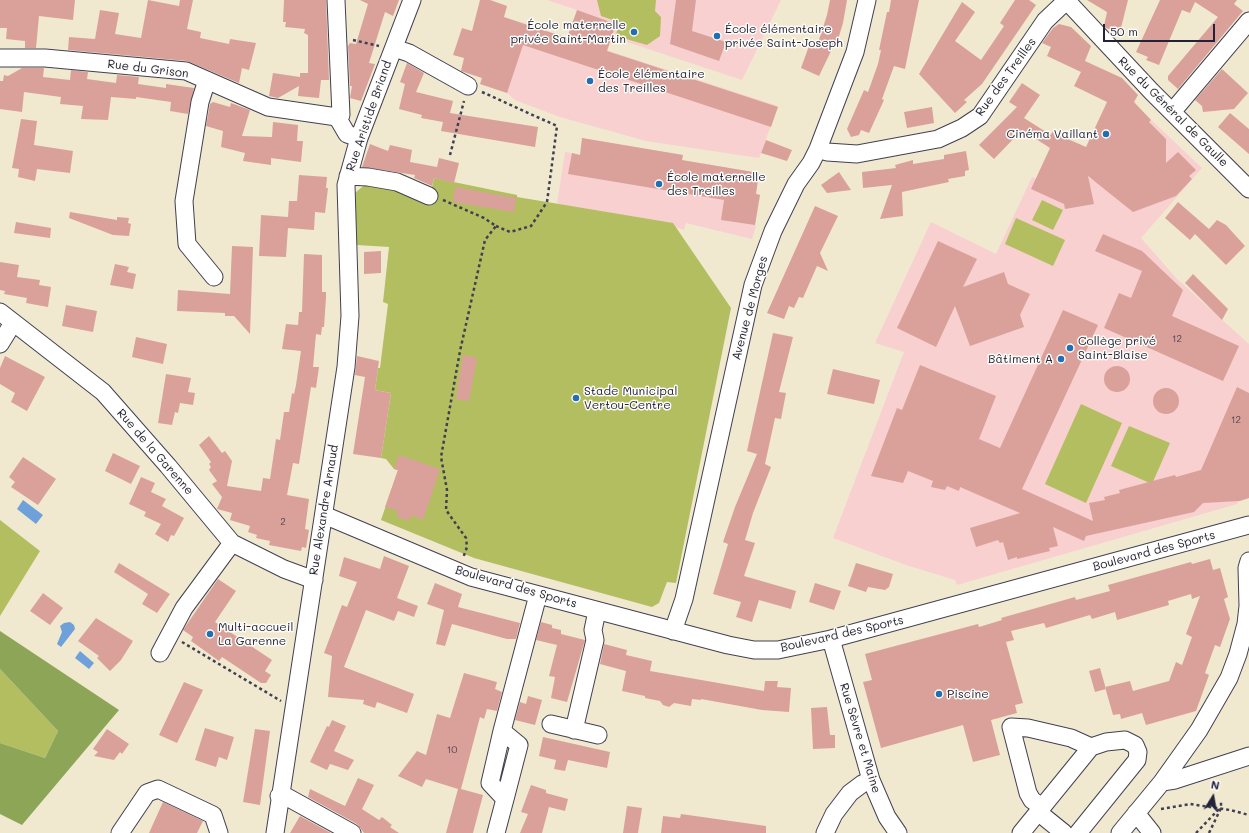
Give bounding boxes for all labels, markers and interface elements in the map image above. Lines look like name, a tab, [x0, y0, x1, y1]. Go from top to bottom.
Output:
scale bar	[1105, 16, 1217, 42]
place label: École maternelle privée Saint-Martin	[511, 18, 626, 46]
place label: École élémentaire privée Saint-Joseph	[725, 22, 843, 50]
text: 50 m	[1110, 23, 1138, 39]
marker: École maternelle privée Saint-Martin	[629, 27, 639, 37]
marker: École élémentaire privée Saint-Joseph	[712, 31, 722, 41]
street label: Rue des Treilles	[973, 35, 1039, 119]
street label: Rue du Général de Gaulle	[1115, 54, 1231, 170]
street label: Rue du Grison	[107, 57, 189, 81]
street label: Rue Aristide Briand	[343, 59, 395, 173]
place label: École élémentaire des Treilles	[598, 67, 705, 95]
marker: École élémentaire des Treilles	[585, 76, 595, 86]
place label: Cinéma Vaillant	[1007, 127, 1098, 141]
marker: Cinéma Vaillant	[1101, 129, 1111, 139]
place label: École maternelle des Treilles	[667, 170, 766, 198]
marker: École maternelle des Treilles	[654, 179, 664, 189]
street label: Avenue de Morges	[729, 254, 771, 362]
house number: 12	[1172, 333, 1182, 345]
place label: Collège privé Saint-Blaise	[1078, 334, 1156, 362]
marker: Collège privé Saint-Blaise	[1065, 343, 1075, 353]
place label: Bâtiment A	[988, 352, 1053, 366]
marker: Bâtiment A	[1056, 354, 1066, 364]
place label: Stade Municipal Vertou-Centre	[584, 384, 677, 412]
marker: Stade Municipal Vertou-Centre	[571, 393, 581, 403]
street label: Rue de la Garenne	[114, 406, 196, 498]
house number: 12	[1231, 414, 1241, 426]
street label: Rue Alexandre Arnaud	[307, 444, 341, 576]
house number: 2	[280, 516, 286, 528]
street label: Boulevard des Sports	[1091, 528, 1217, 574]
street label: Boulevard des Sports	[453, 563, 579, 611]
street label: Boulevard des Sports	[779, 613, 905, 655]
place label: Multi-accueil La Garenne	[218, 620, 293, 648]
marker: Multi-accueil La Garenne	[205, 629, 215, 639]
street label: Rue Sèvre et Maine	[836, 681, 884, 795]
place label: Piscine	[947, 687, 989, 701]
marker: Piscine	[934, 689, 944, 699]
house number: 10	[447, 744, 457, 756]
north arrow	[1193, 777, 1233, 817]
text: N	[1210, 777, 1221, 793]

